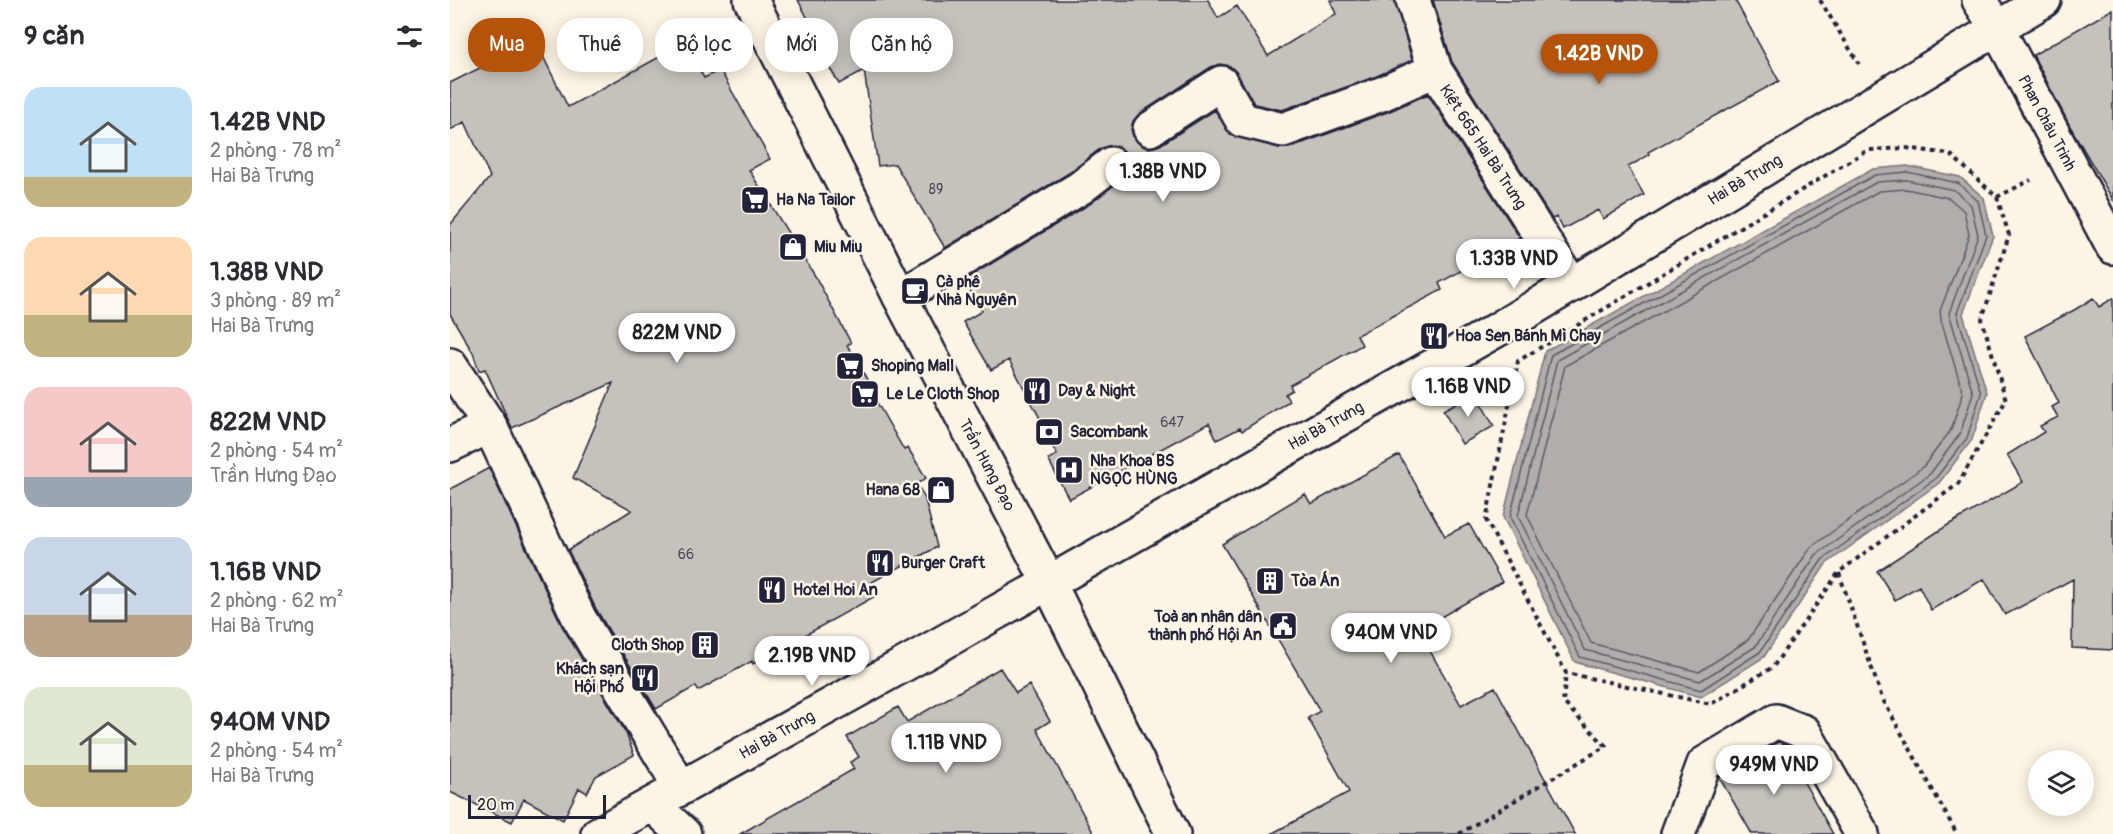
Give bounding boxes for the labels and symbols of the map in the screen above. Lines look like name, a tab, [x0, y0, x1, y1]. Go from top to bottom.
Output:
pin: 1.42B VND	[1530, 34, 1668, 85]
street label: Phan Châu Trinh	[2013, 72, 2081, 174]
street label: Kiệt 665 Hai Bà Trưng	[1435, 81, 1531, 213]
street label: Hai Bà Trưng	[1704, 150, 1786, 210]
pin: 1.38B VND	[1094, 152, 1232, 203]
house number: 89	[929, 181, 943, 198]
supermarket icon: Ha Na Tailor	[739, 184, 771, 216]
place label: Ha Na Tailor	[776, 190, 855, 210]
shop icon: Miu Miu	[777, 231, 809, 263]
place label: Miu Miu	[814, 237, 862, 257]
pin: 1.33B VND	[1445, 239, 1583, 290]
place label: Cà phê Nhà Nguyên	[936, 272, 1016, 310]
cafe icon: Cà phê Nhà Nguyên	[899, 275, 931, 307]
pin: 822M VND	[615, 313, 739, 364]
restaurant icon: Hoa Sen Bánh Mì Chay	[1418, 320, 1450, 352]
place label: Hoa Sen Bánh Mì Chay	[1455, 326, 1601, 346]
supermarket icon: Shoping Mall	[834, 350, 866, 382]
place label: Shoping Mall	[871, 356, 954, 376]
pin: 1.16B VND	[1399, 367, 1537, 418]
restaurant icon: Day & Night	[1021, 375, 1053, 407]
supermarket icon: Le Le Cloth Shop	[849, 378, 881, 410]
place label: Day & Night	[1058, 381, 1136, 401]
place label: Le Le Cloth Shop	[886, 384, 1000, 404]
street label: Hai Bà Trưng	[1285, 397, 1367, 455]
house number: 647	[1160, 414, 1184, 431]
street label: Trần Hưng Đạo	[954, 415, 1021, 515]
bank icon: Sacombank	[1033, 416, 1065, 448]
place label: Sacombank	[1070, 422, 1148, 442]
place label: Nha Khoa BS NGỌC HÙNG	[1090, 451, 1178, 489]
hospital icon: Nha Khoa BS NGỌC HÙNG	[1053, 454, 1085, 486]
shop icon: Hana 68	[925, 474, 957, 506]
place label: Hana 68	[866, 480, 920, 500]
house number: 66	[678, 546, 694, 563]
restaurant icon: Burger Craft	[864, 547, 896, 579]
place label: Burger Craft	[901, 553, 985, 573]
building icon: Tòa Án	[1254, 565, 1286, 597]
place label: Tòa Án	[1290, 570, 1339, 591]
restaurant icon: Hotel Hoi An	[756, 574, 788, 606]
place label: Hotel Hoi An	[793, 580, 878, 600]
place label: Toà an nhân dân thành phố Hội An	[1148, 607, 1262, 645]
public building icon: Toà an nhân dân thành phố Hội An	[1267, 610, 1299, 642]
pin: 940M VND	[1329, 613, 1453, 664]
building icon: Cloth Shop	[689, 629, 721, 661]
place label: Cloth Shop	[611, 635, 684, 655]
pin: 2.19B VND	[743, 636, 881, 687]
place label: Khách sạn Hội Phố	[556, 659, 624, 697]
restaurant icon: Khách sạn Hội Phố	[629, 662, 661, 694]
street label: Hai Bà Trưng	[736, 706, 818, 764]
pin: 1.11B VND	[877, 723, 1015, 774]
pin: 949M VND	[1712, 745, 1836, 796]
scale bar	[468, 792, 606, 820]

